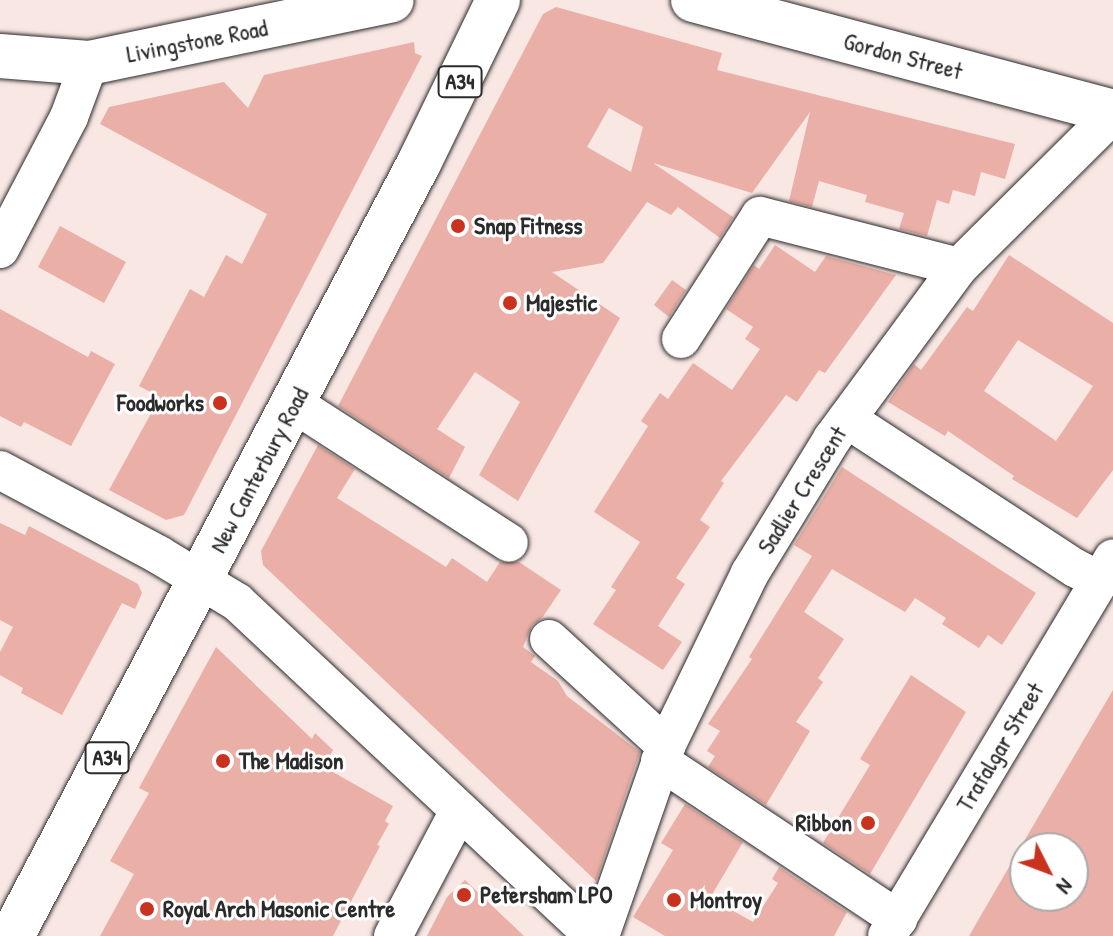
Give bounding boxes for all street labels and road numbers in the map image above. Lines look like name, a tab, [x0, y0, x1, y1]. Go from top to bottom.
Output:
street label: Livingstone Road	[124, 13, 270, 69]
street label: Gordon Street	[840, 26, 966, 86]
road number: A34	[436, 64, 484, 100]
street label: New Canterbury Road	[203, 382, 315, 558]
street label: Sadlier Crescent	[751, 421, 853, 559]
street label: Trafalgar Street	[950, 677, 1050, 817]
road number: A34	[83, 740, 131, 776]

